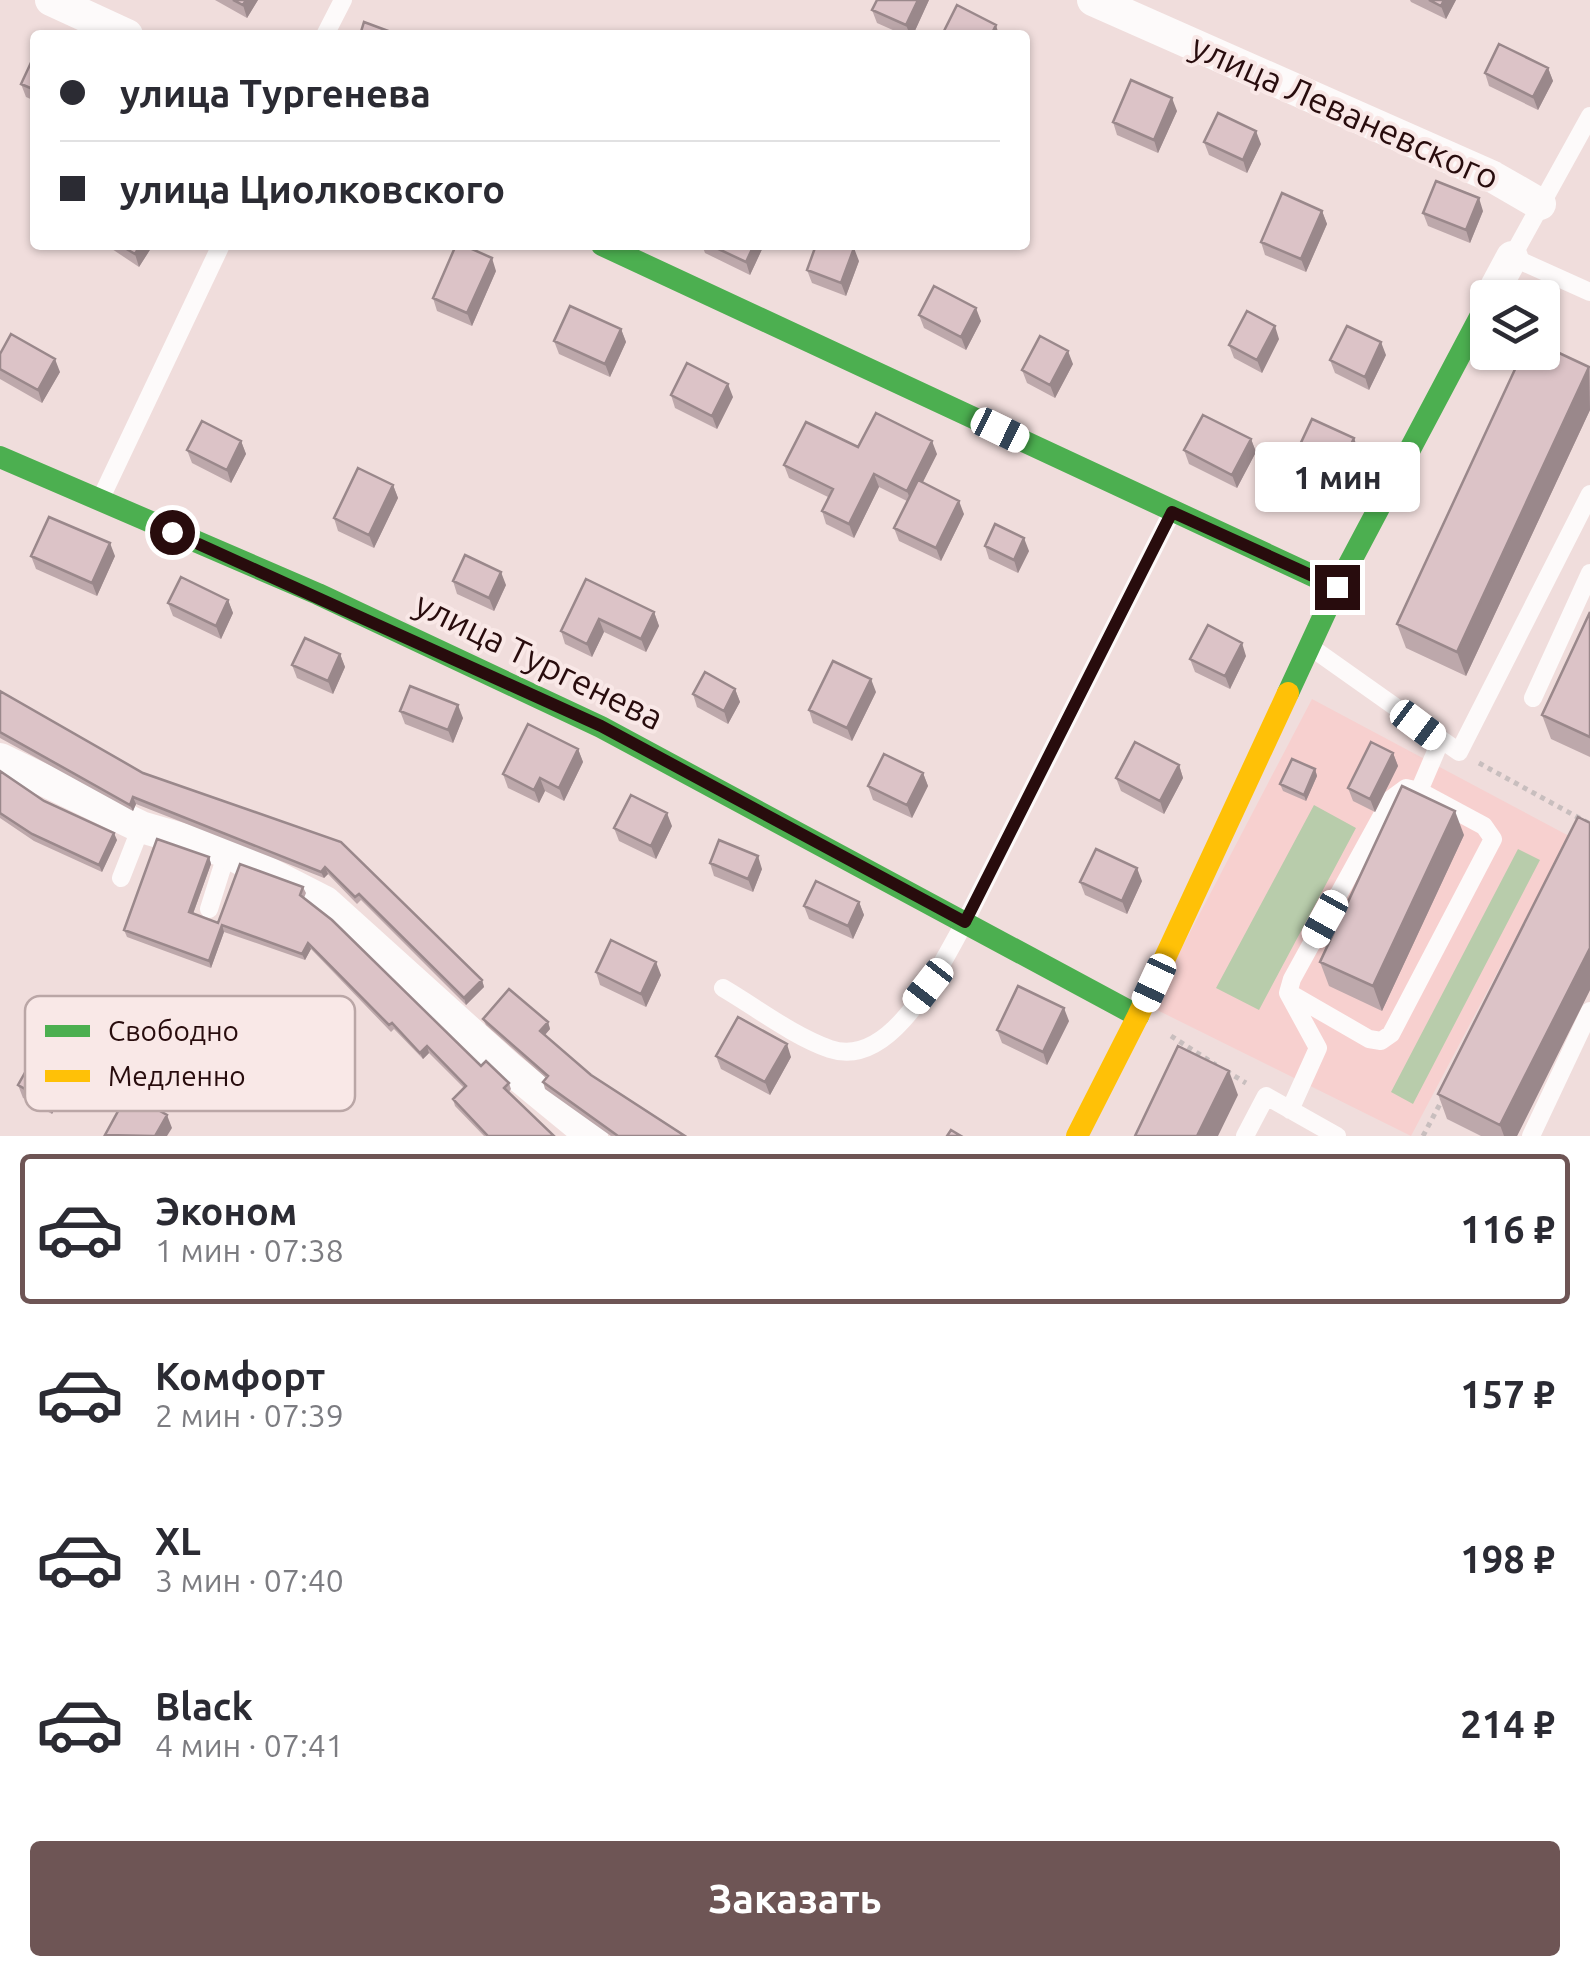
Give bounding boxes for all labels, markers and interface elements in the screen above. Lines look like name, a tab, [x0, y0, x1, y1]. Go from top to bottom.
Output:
street label: улица Леваневского	[1185, 25, 1505, 197]
text: улица Тургенева	[120, 72, 431, 114]
text: улица Циолковского	[120, 168, 505, 210]
map controls	[1470, 280, 1560, 370]
button: layers	[1470, 280, 1560, 370]
car	[966, 403, 1034, 457]
callout: 1 мин	[1254, 442, 1420, 512]
text: 1 мин	[1293, 459, 1382, 495]
route start	[150, 510, 195, 555]
route end	[1315, 565, 1360, 610]
street label: улица Тургенева	[409, 583, 670, 737]
car	[1385, 695, 1451, 755]
car	[1297, 885, 1353, 953]
car	[1128, 949, 1180, 1017]
car	[898, 953, 958, 1019]
legend	[25, 996, 355, 1111]
text: Свободно	[108, 1015, 239, 1046]
text: Медленно	[108, 1060, 246, 1091]
icon: car	[35, 1184, 125, 1274]
text: Эконом	[155, 1190, 297, 1232]
text: 116 ₽	[1460, 1208, 1555, 1250]
text: 1 мин · 07:38	[155, 1232, 344, 1268]
icon: car	[35, 1349, 125, 1439]
text: Комфорт	[155, 1355, 325, 1397]
text: 157 ₽	[1460, 1373, 1555, 1415]
text: 2 мин · 07:39	[155, 1397, 344, 1433]
icon: car	[35, 1514, 125, 1604]
text: XL	[155, 1520, 201, 1562]
text: 198 ₽	[1460, 1538, 1555, 1580]
text: 3 мин · 07:40	[155, 1562, 344, 1598]
icon: car	[35, 1679, 125, 1769]
text: Black	[155, 1685, 253, 1727]
text: 214 ₽	[1460, 1703, 1555, 1745]
text: 4 мин · 07:41	[155, 1727, 344, 1763]
button: Заказать	[30, 1841, 1560, 1956]

